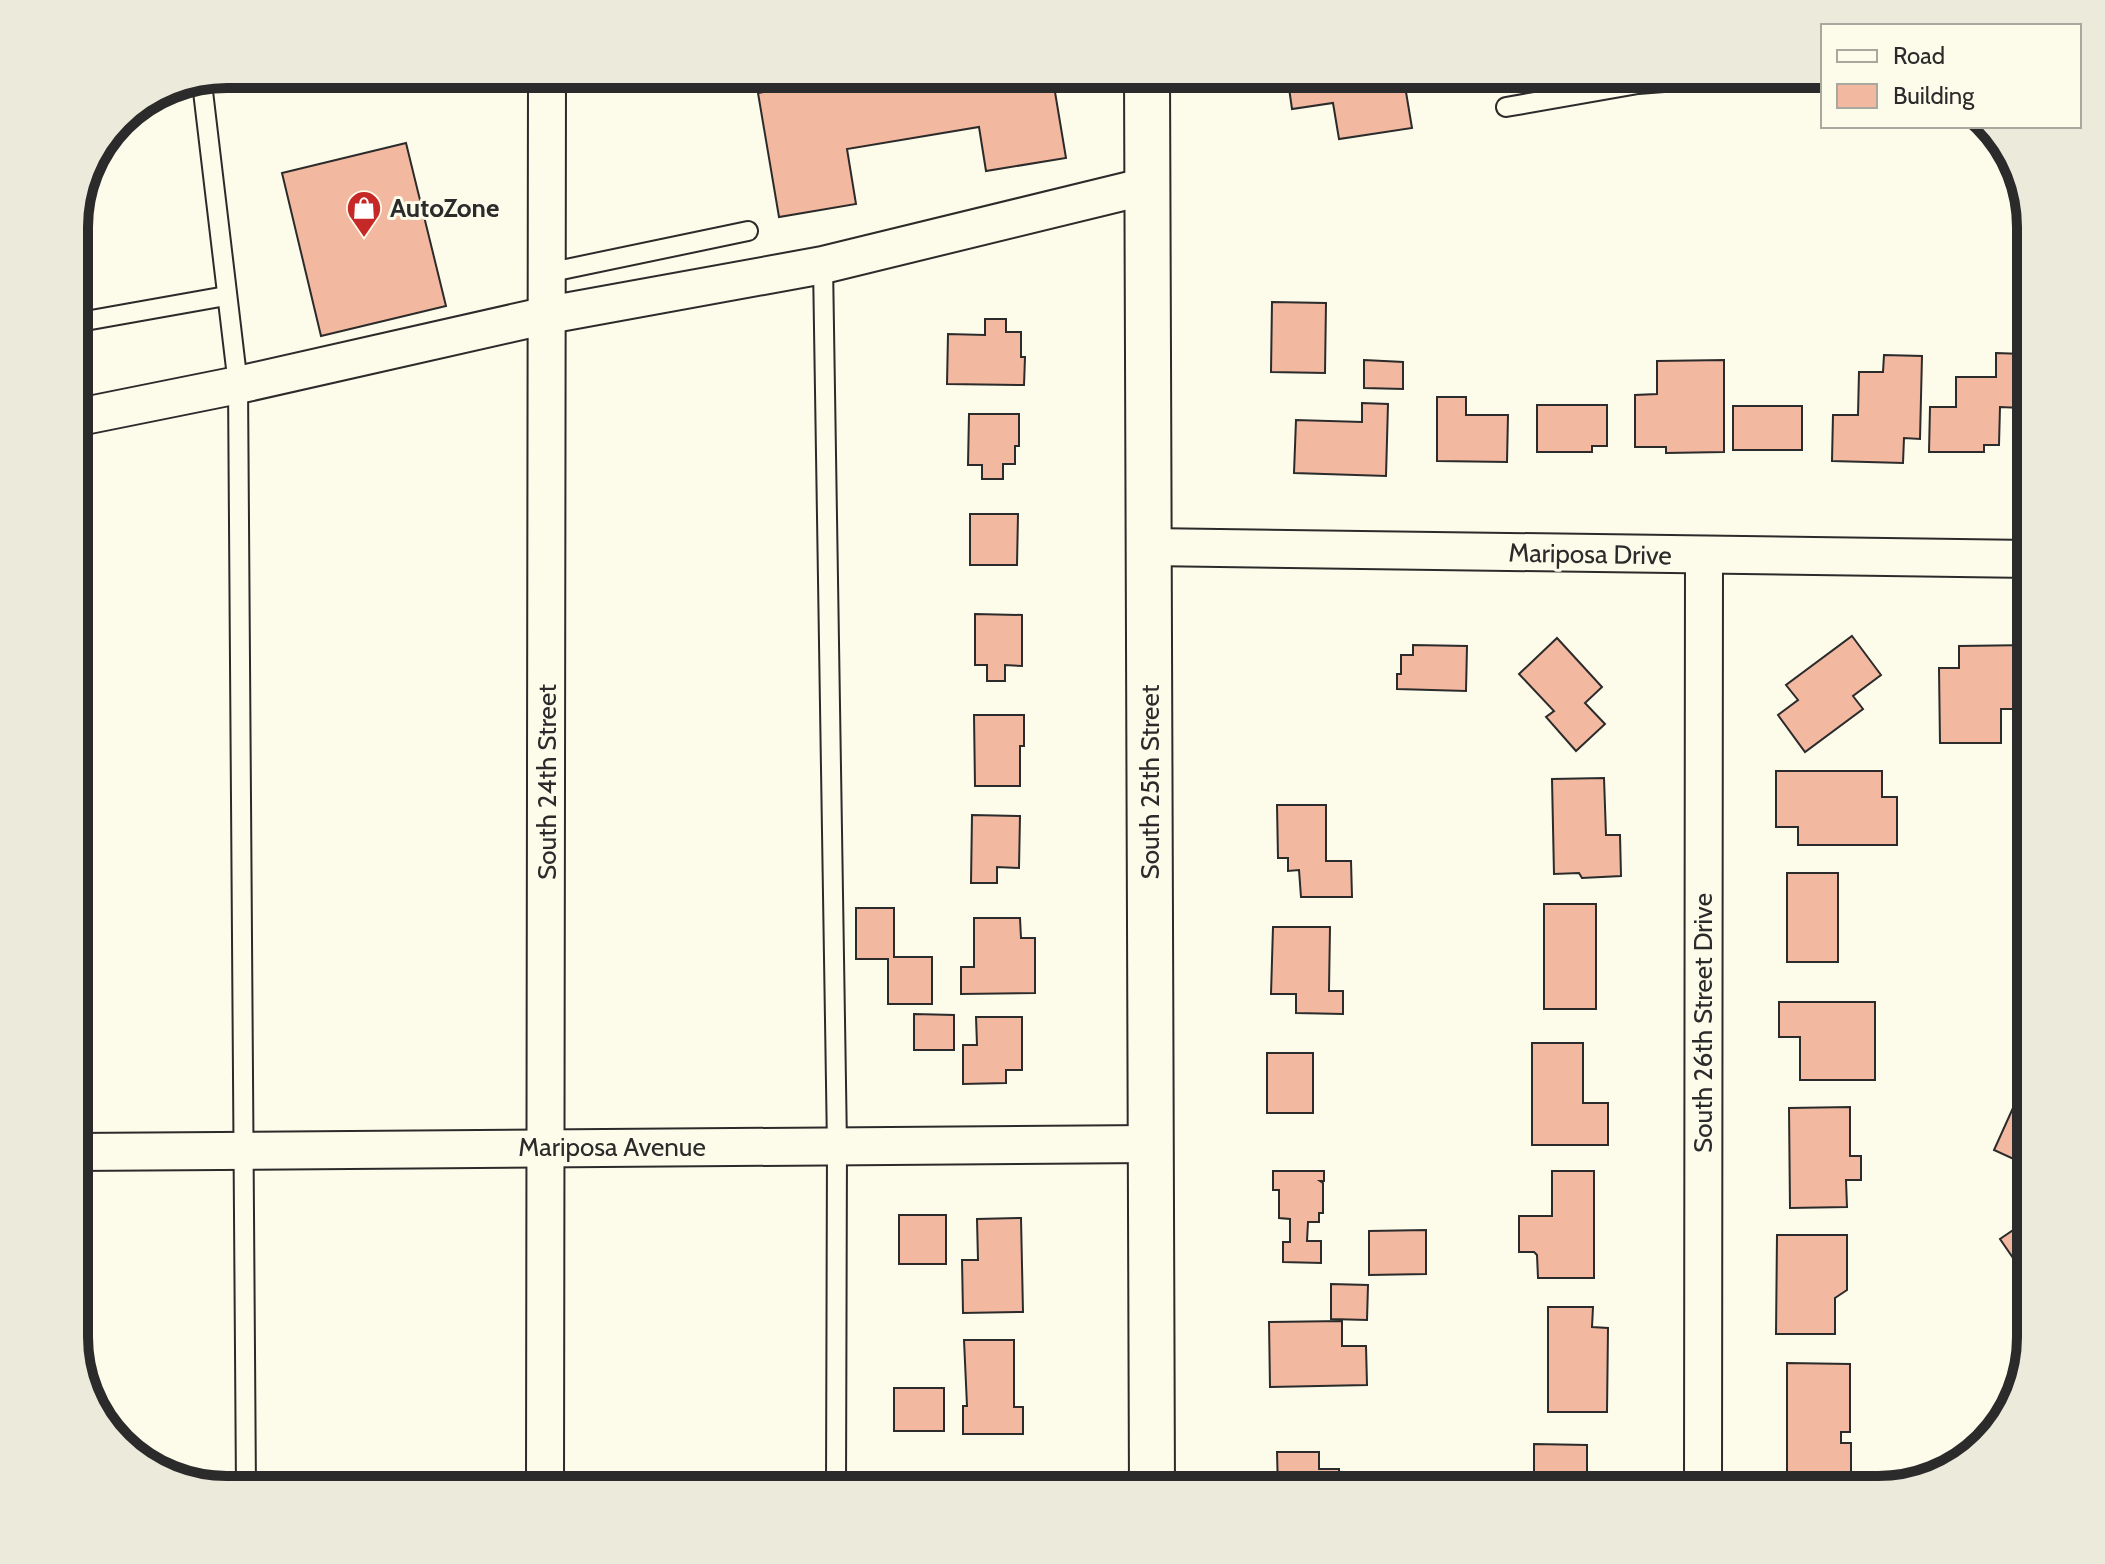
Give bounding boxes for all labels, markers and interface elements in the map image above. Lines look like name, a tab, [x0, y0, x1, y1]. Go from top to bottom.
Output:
legend	[1821, 24, 2081, 128]
text: Road	[1893, 41, 1945, 70]
text: Building	[1893, 81, 1975, 110]
shop icon: AutoZone	[345, 189, 383, 239]
place label: AutoZone	[390, 192, 499, 224]
street label: Mariposa Drive	[1508, 537, 1672, 571]
street label: South 24th Street	[531, 684, 563, 880]
street label: South 25th Street	[1134, 684, 1166, 880]
street label: South 26th Street Drive	[1687, 893, 1719, 1153]
street label: Mariposa Avenue	[518, 1131, 706, 1163]

